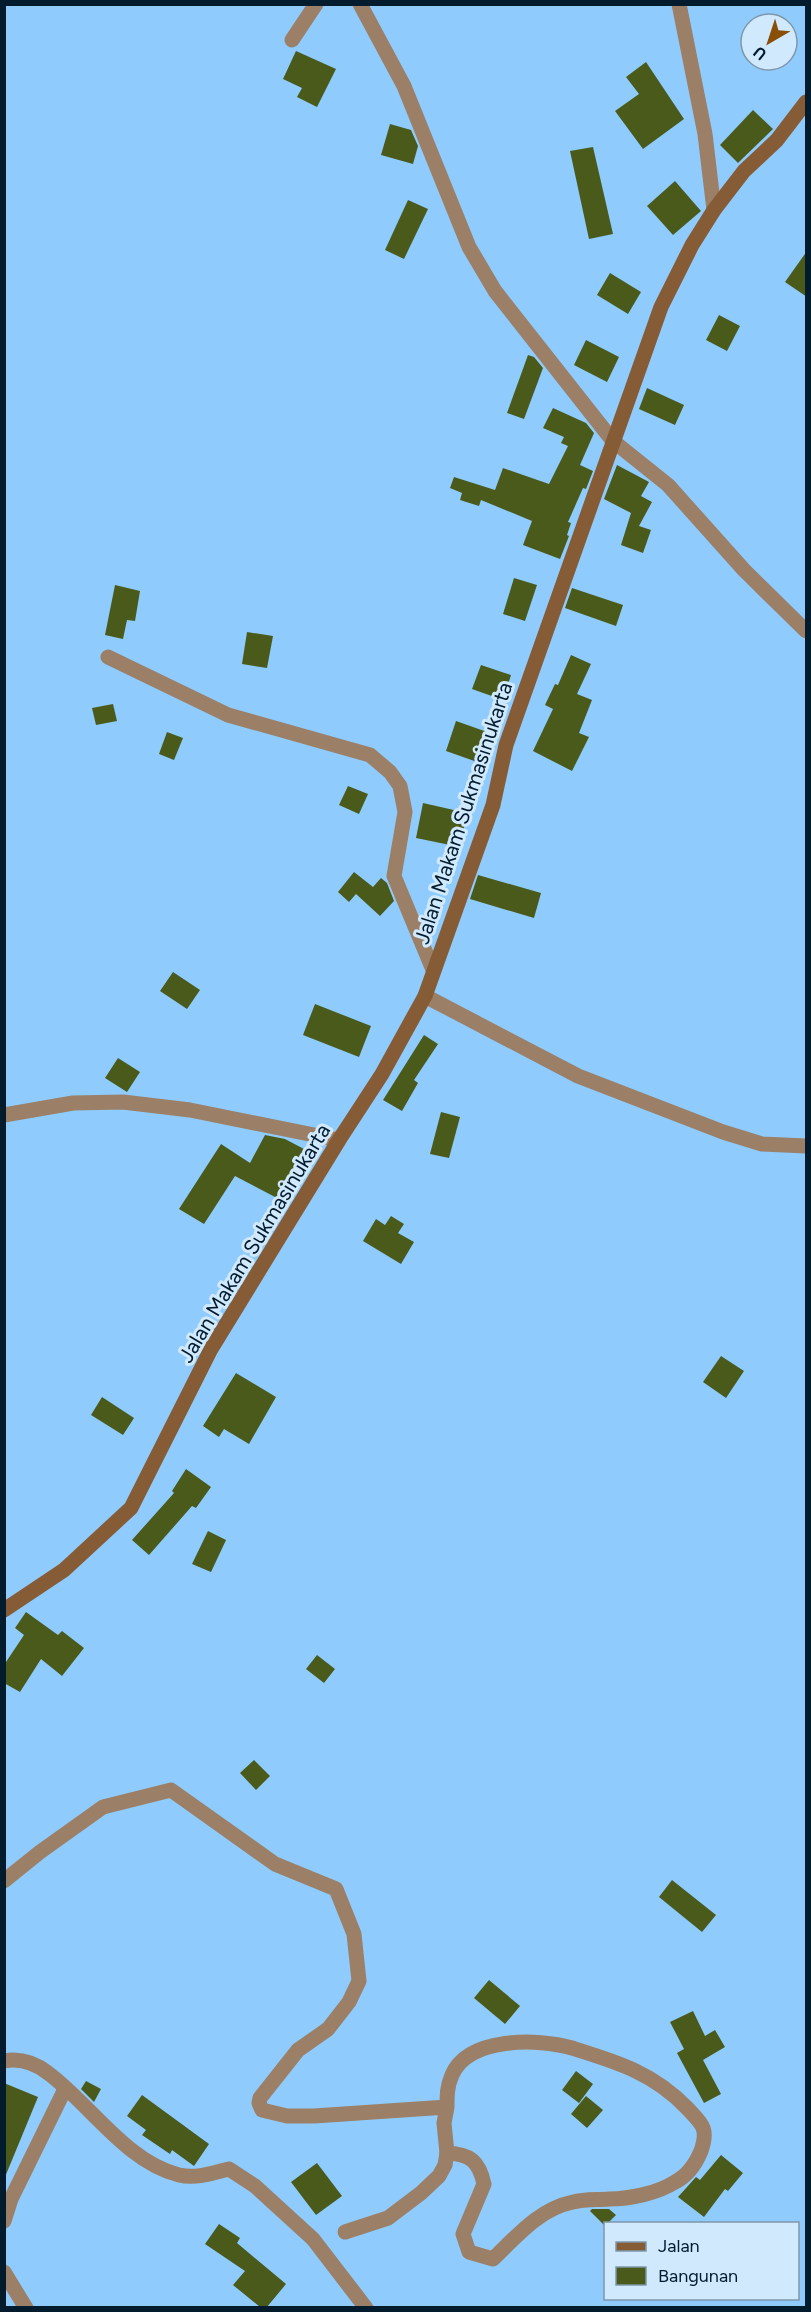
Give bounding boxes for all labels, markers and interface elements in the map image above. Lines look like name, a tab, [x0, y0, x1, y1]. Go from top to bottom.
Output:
north arrow	[739, 12, 799, 72]
text: U	[750, 42, 770, 64]
street label: Jalan Makam Sukmasinukarta	[409, 679, 517, 947]
street label: Jalan Makam Sukmasinukarta	[173, 1119, 335, 1367]
legend	[604, 2222, 799, 2300]
text: Jalan	[658, 2235, 700, 2257]
text: Bangunan	[658, 2265, 738, 2287]

